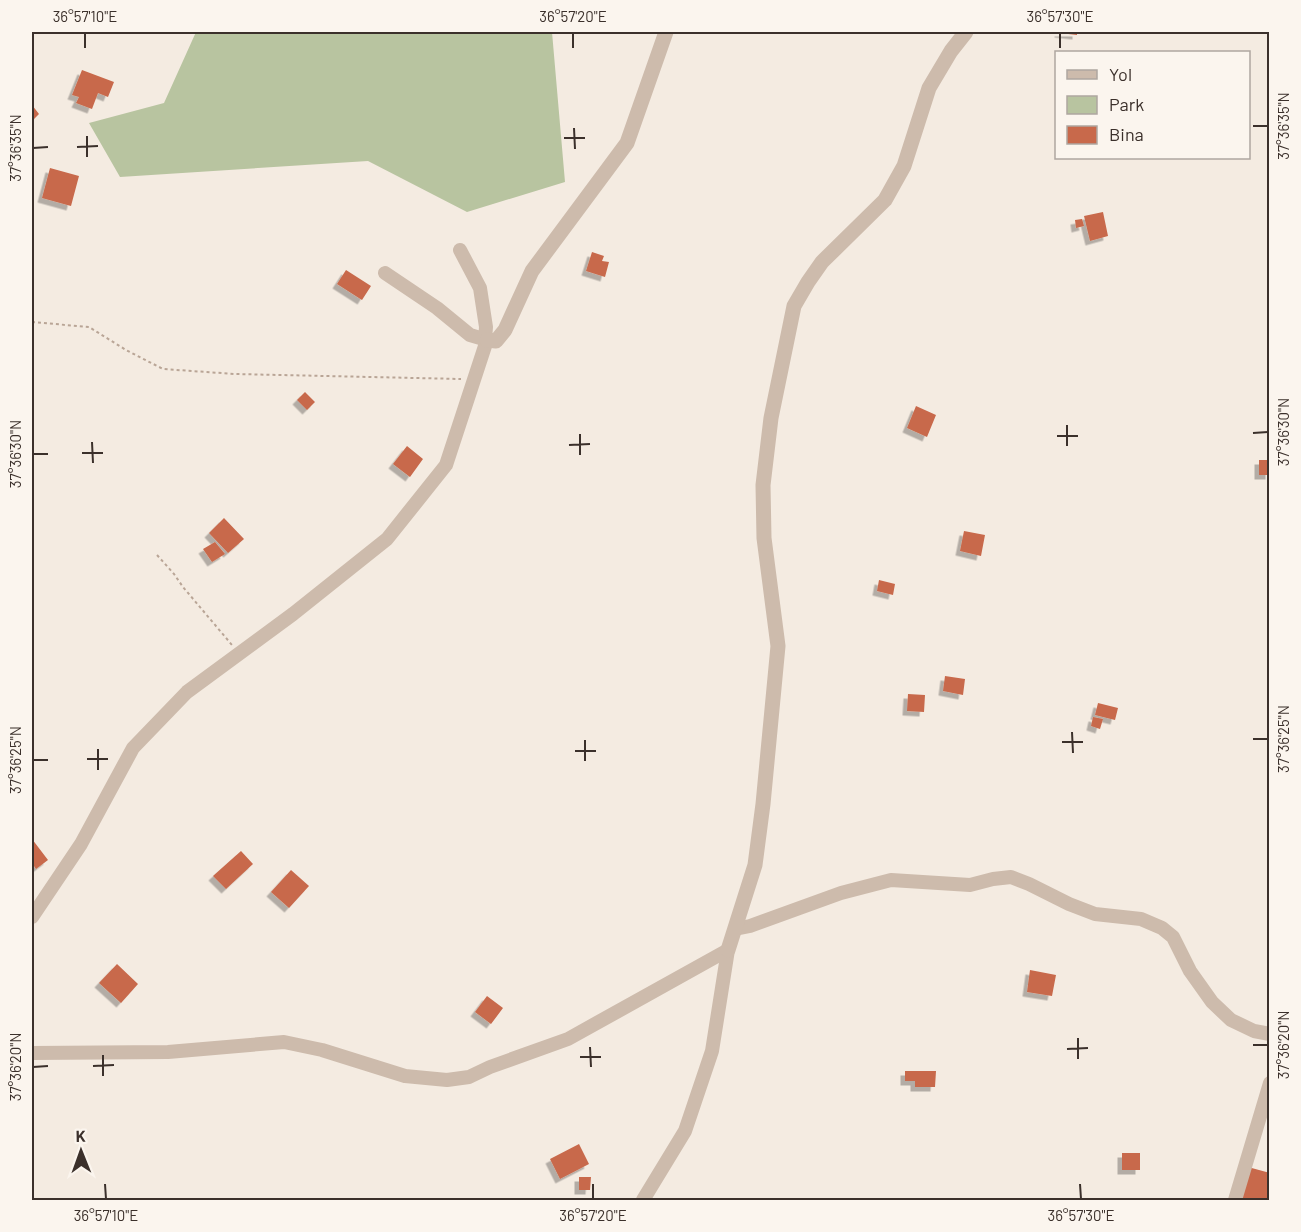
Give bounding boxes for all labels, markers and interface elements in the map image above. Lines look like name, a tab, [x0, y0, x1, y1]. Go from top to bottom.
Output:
text: 36°57'10"E	[53, 7, 117, 25]
text: 36°57'20"E	[539, 7, 607, 25]
text: 36°57'30"E	[1026, 7, 1094, 25]
legend	[1055, 51, 1250, 159]
text: Yol	[1109, 63, 1132, 85]
text: 37°36'35"N	[1274, 92, 1292, 160]
text: Park	[1109, 93, 1144, 115]
text: 37°36'35"N	[6, 114, 24, 182]
text: Bina	[1109, 123, 1144, 145]
text: 37°36'30"N	[1274, 398, 1292, 466]
text: 37°36'30"N	[6, 420, 24, 488]
text: 37°36'25"N	[1274, 705, 1292, 773]
text: 37°36'25"N	[6, 726, 24, 794]
text: 37°36'20"N	[1274, 1011, 1292, 1079]
text: 37°36'20"N	[6, 1033, 24, 1101]
north arrow	[51, 1121, 111, 1181]
text: K	[76, 1126, 86, 1145]
text: 36°57'10"E	[74, 1206, 138, 1224]
text: 36°57'20"E	[559, 1206, 627, 1224]
text: 36°57'30"E	[1047, 1206, 1115, 1224]

